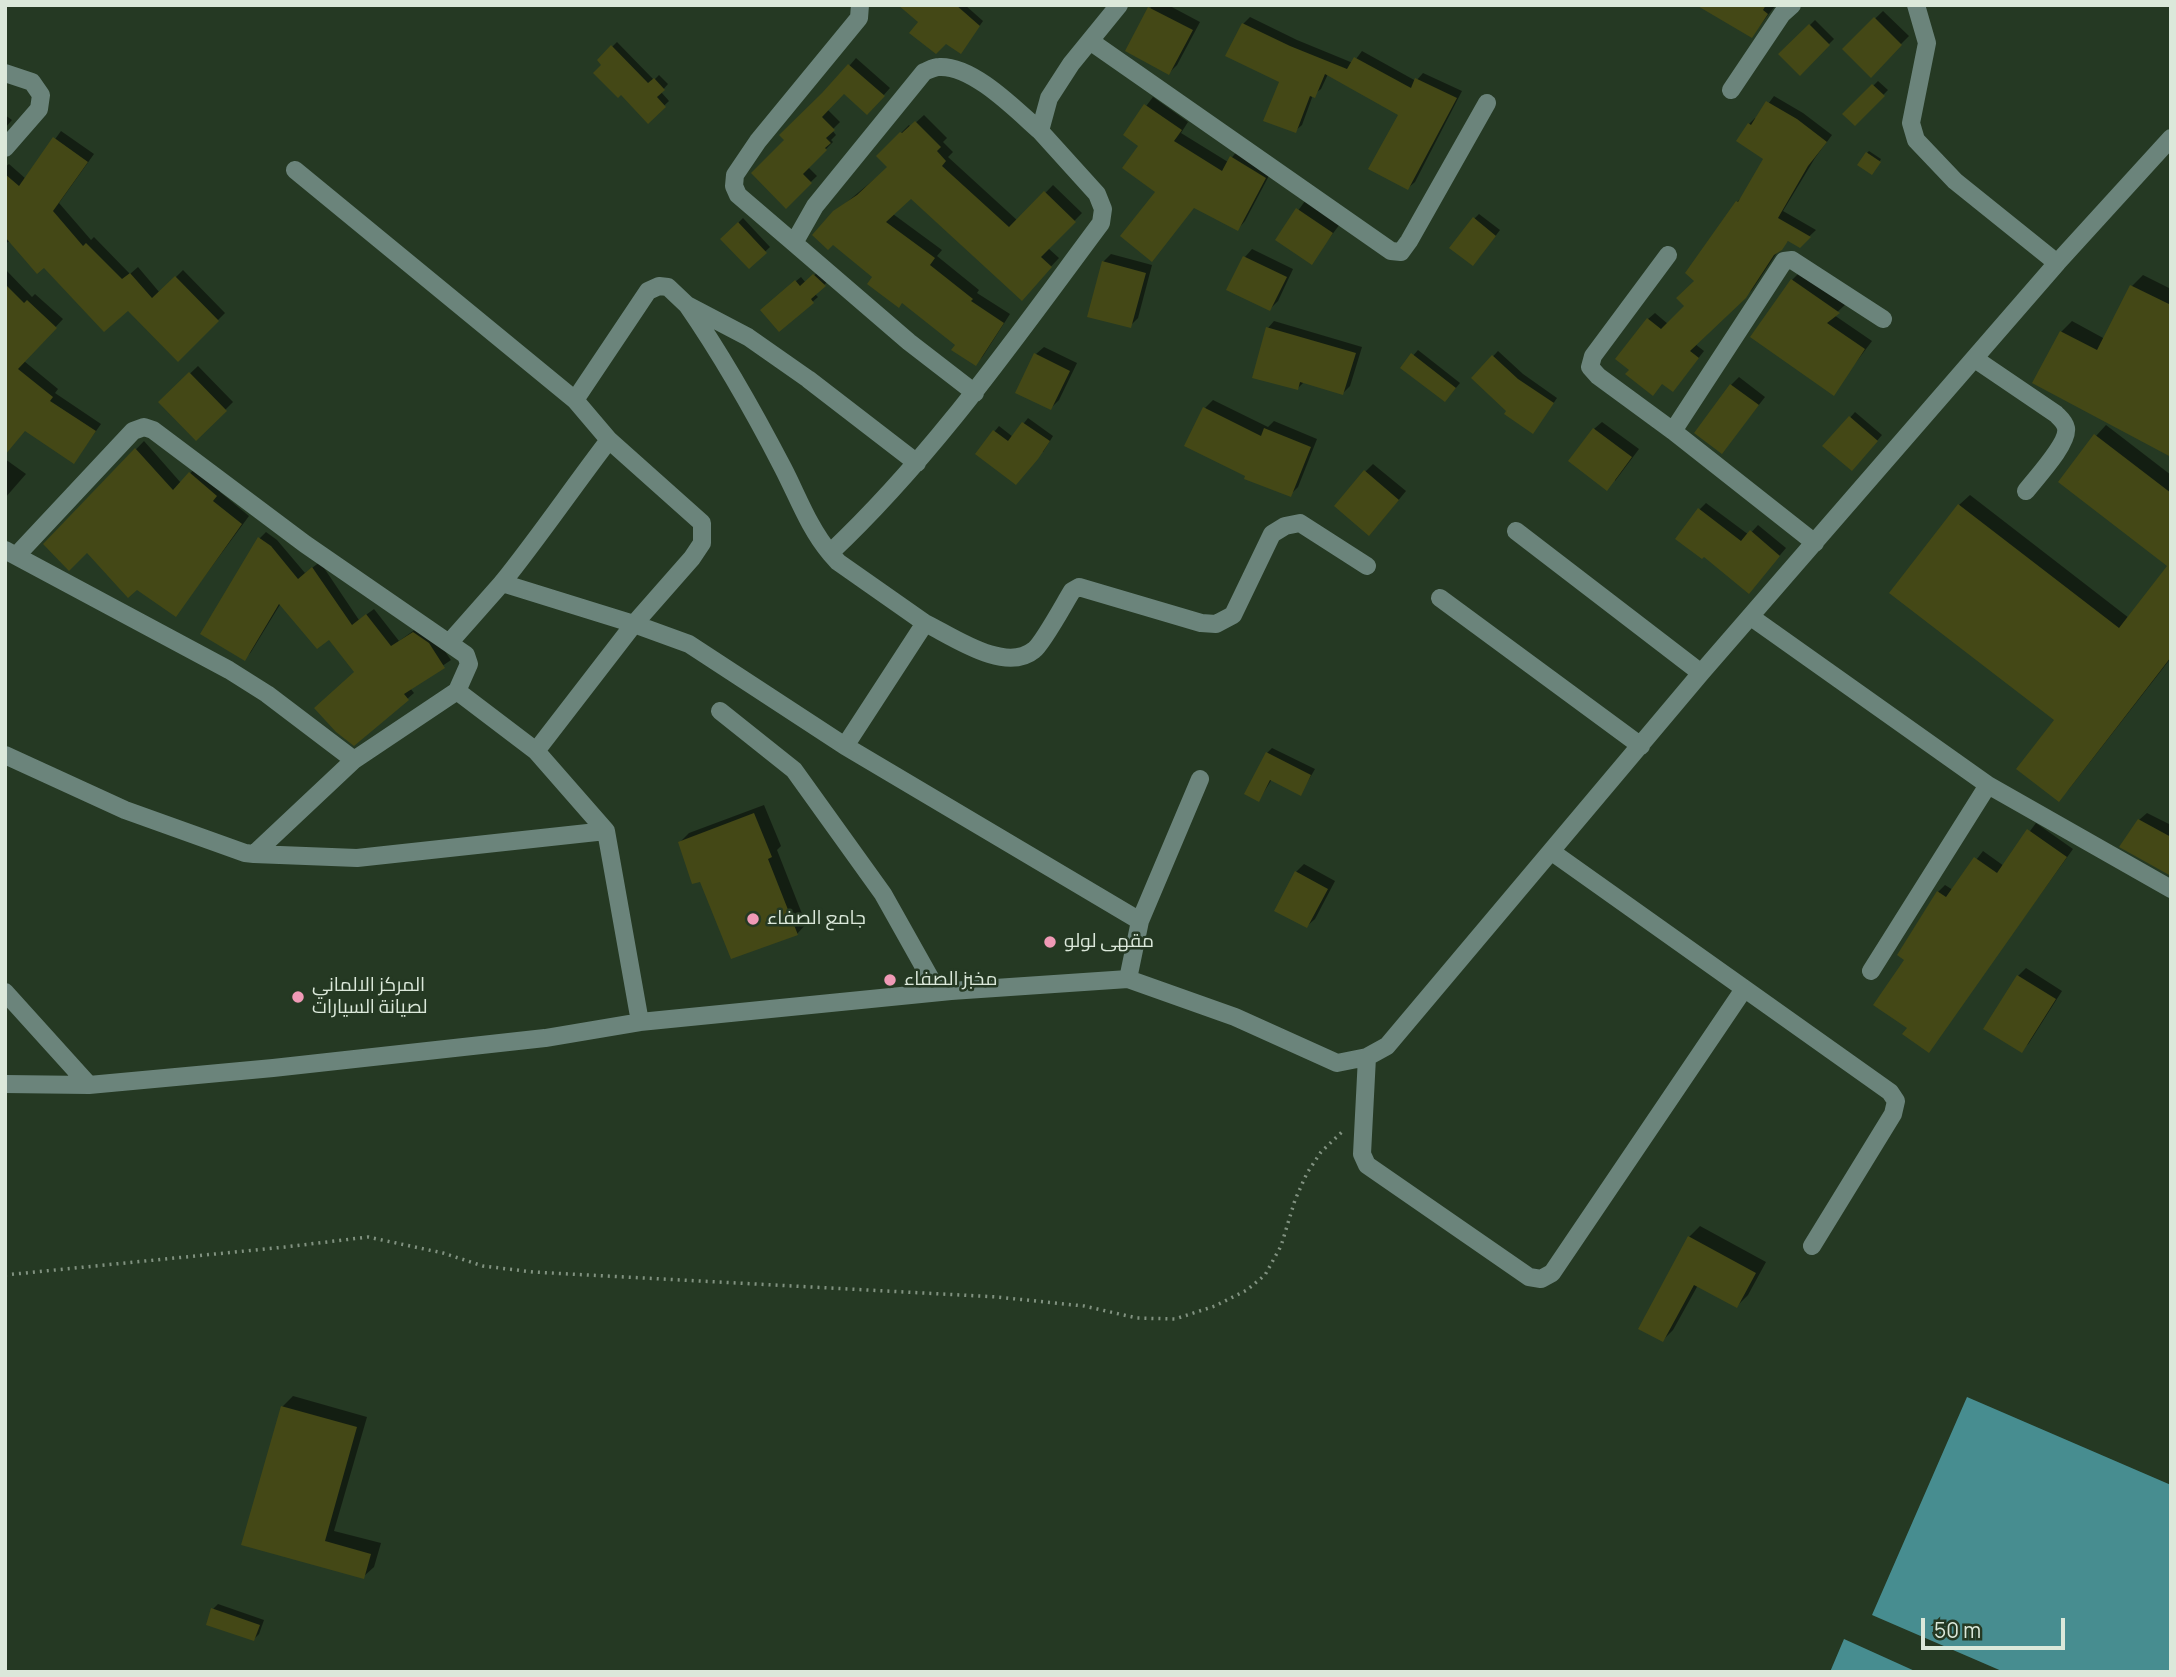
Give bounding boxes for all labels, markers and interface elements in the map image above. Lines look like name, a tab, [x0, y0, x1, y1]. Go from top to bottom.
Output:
place label: جامع الصفاء	[767, 908, 866, 930]
marker: جامع الصفاء	[745, 911, 761, 927]
place label: مقهى لولو	[1064, 931, 1154, 953]
marker: مقهى لولو	[1042, 934, 1058, 950]
place label: مخبز الصفاء	[904, 969, 997, 991]
marker: مخبز الصفاء	[882, 972, 898, 988]
place label: المركز الالماني لصيانة السيارات	[312, 975, 427, 1019]
marker: المركز الالماني لصيانة السيارات	[290, 989, 306, 1005]
scale bar	[1924, 1604, 2068, 1648]
text: 50 m	[1934, 1616, 1981, 1644]

